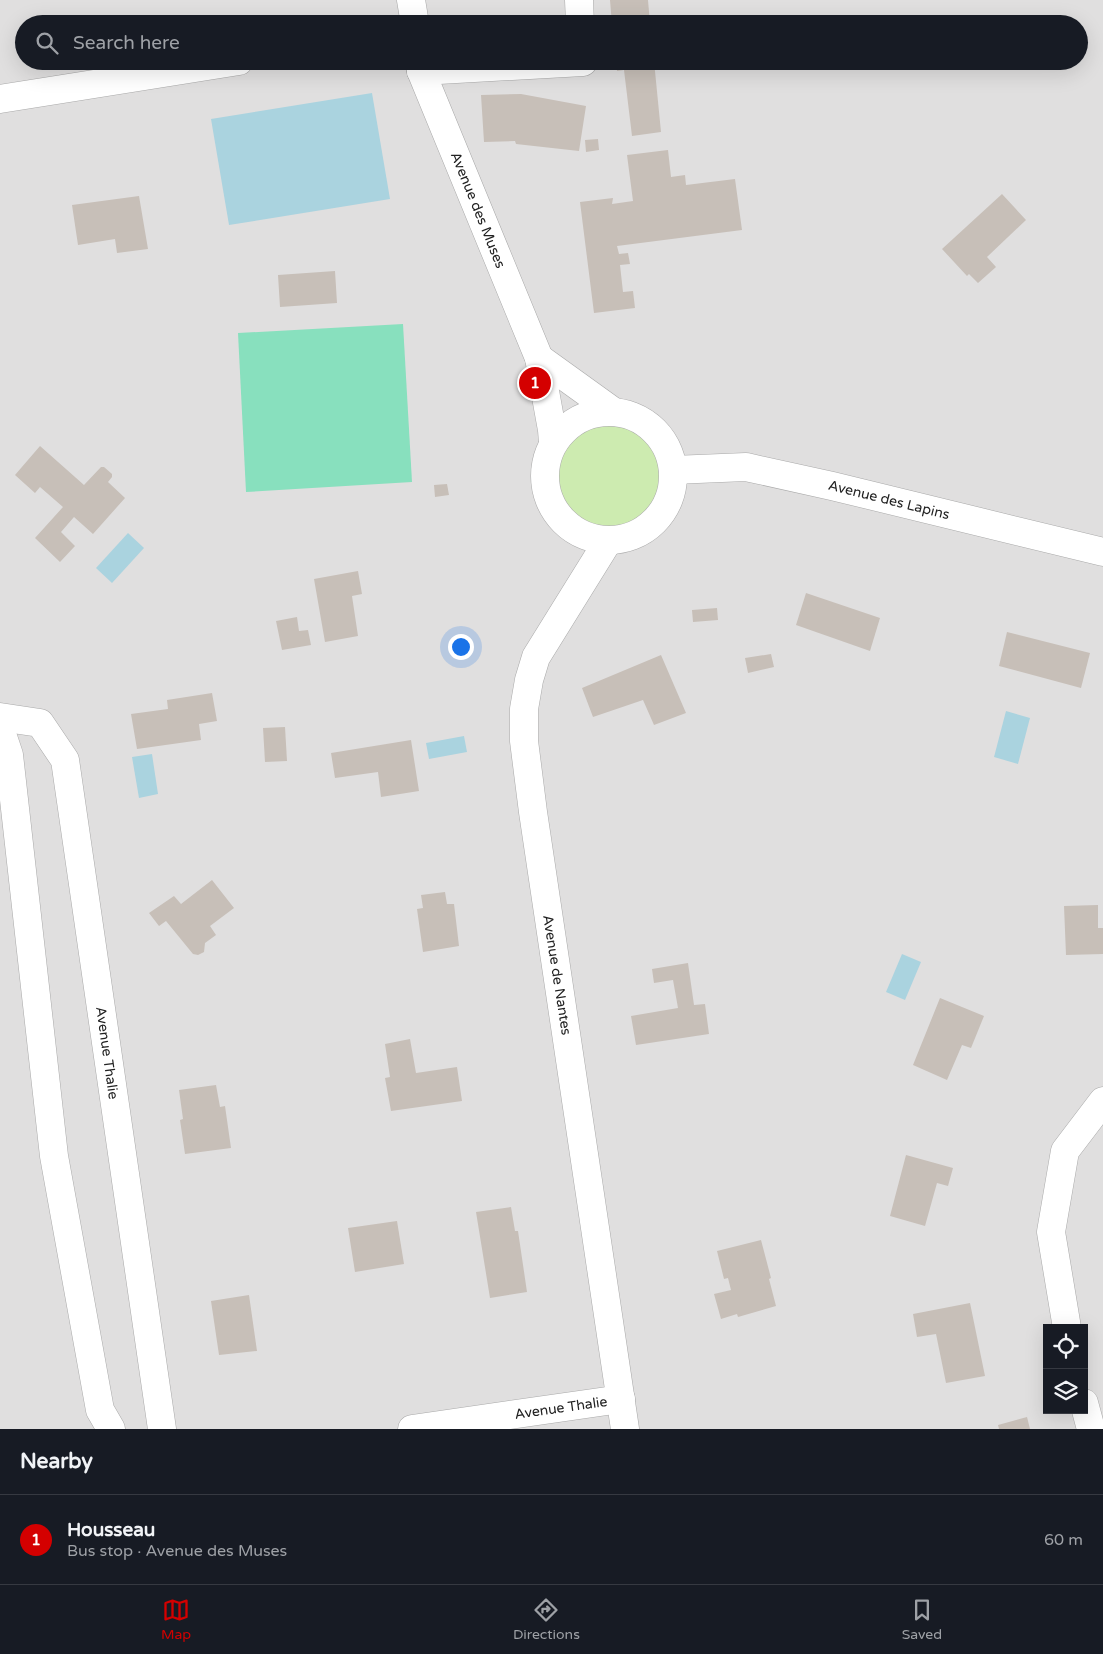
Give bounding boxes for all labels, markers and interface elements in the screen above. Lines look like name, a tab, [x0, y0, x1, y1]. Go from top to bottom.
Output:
search box	[15, 15, 1088, 70]
icon: search	[33, 29, 61, 57]
text: Search here	[73, 32, 180, 54]
street label: Avenue des Muses	[447, 149, 509, 271]
pin: 1	[519, 364, 551, 402]
street label: Avenue des Lapins	[827, 477, 952, 523]
your location	[448, 634, 474, 660]
street label: Avenue de Nantes	[539, 914, 575, 1037]
street label: Avenue Thalie	[92, 1006, 122, 1101]
map controls	[1043, 1324, 1088, 1414]
button: locate	[1043, 1324, 1088, 1369]
button: layers	[1043, 1369, 1088, 1414]
street label: Avenue Thalie	[514, 1393, 609, 1423]
text: Nearby	[20, 1449, 93, 1474]
text: Housseau	[67, 1519, 155, 1541]
text: 1	[31, 1530, 41, 1550]
text: 60 m	[1044, 1530, 1083, 1550]
text: Bus stop · Avenue des Muses	[67, 1541, 287, 1561]
tab: Map	[161, 1596, 191, 1643]
tab: Directions	[513, 1596, 580, 1643]
tab: Saved	[902, 1596, 942, 1643]

